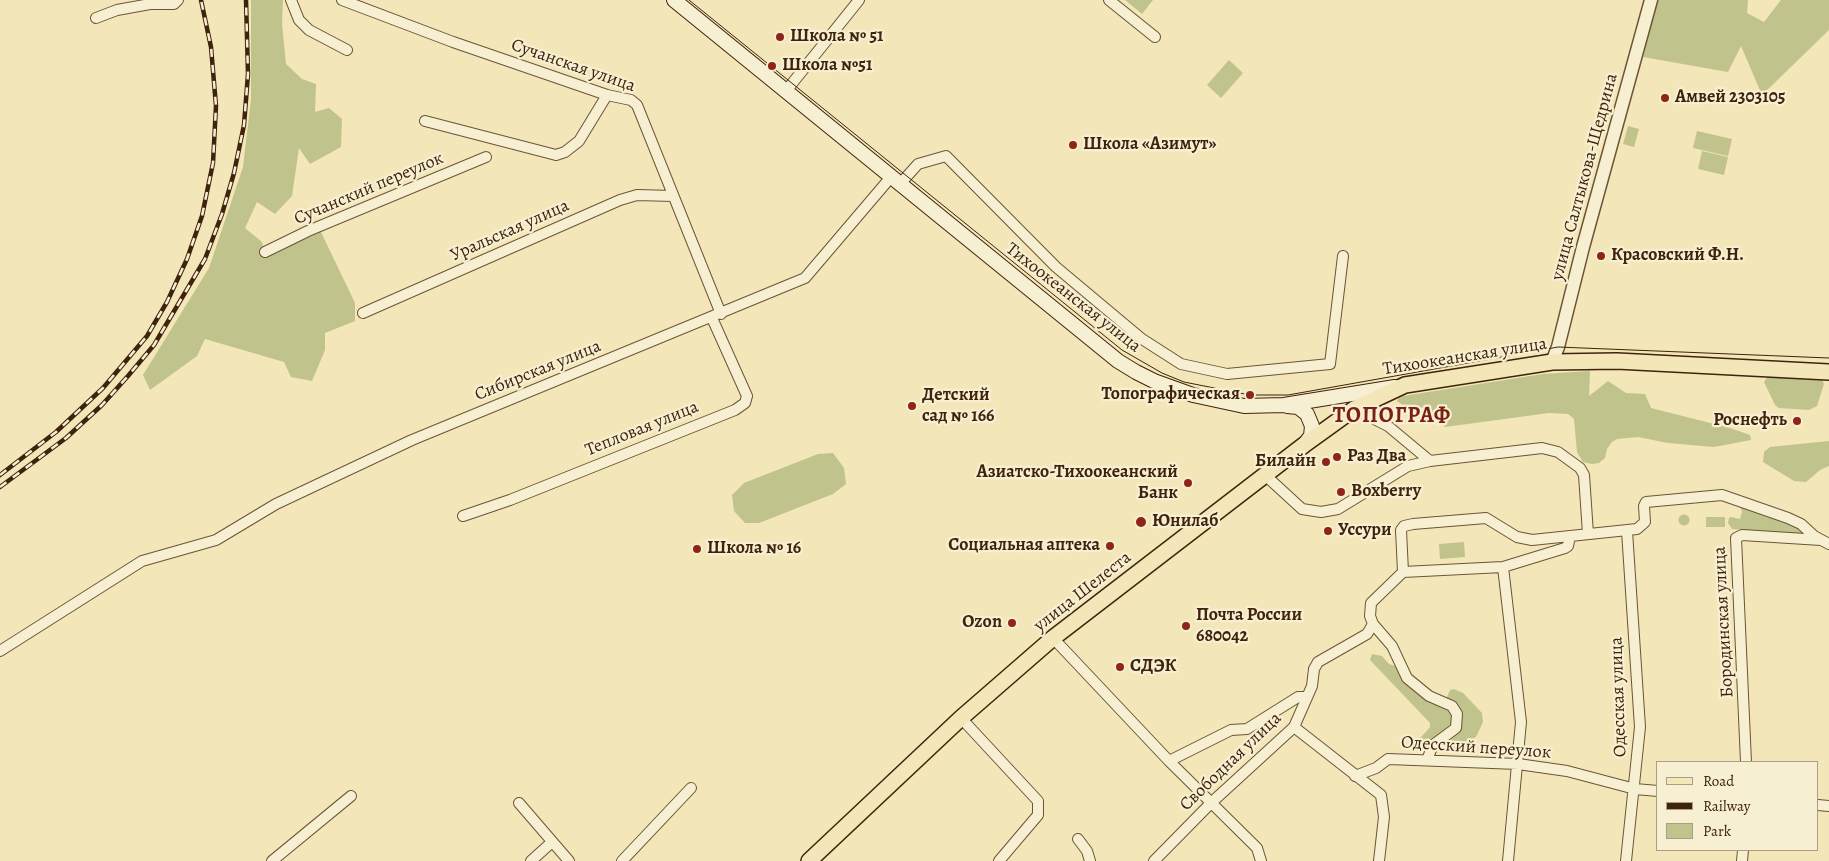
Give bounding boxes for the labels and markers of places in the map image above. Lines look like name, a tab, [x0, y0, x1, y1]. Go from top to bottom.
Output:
place label: Школа № 51	[790, 26, 884, 48]
marker: Школа № 51	[774, 31, 786, 43]
place label: Школа №51	[782, 55, 872, 77]
marker: Школа №51	[766, 60, 778, 72]
place label: Амвей 2303105	[1675, 87, 1785, 109]
marker: Амвей 2303105	[1659, 92, 1671, 104]
place label: Школа «Азимут»	[1083, 134, 1217, 156]
marker: Школа «Азимут»	[1067, 139, 1079, 151]
place label: Красовский Ф.Н.	[1611, 245, 1744, 267]
marker: Красовский Ф.Н.	[1595, 250, 1607, 262]
place label: Топографическая	[1101, 384, 1240, 406]
place label: Детский сад № 166	[922, 385, 995, 428]
marker: Топографическая	[1244, 389, 1256, 401]
marker: Детский сад № 166	[906, 400, 918, 412]
place label: Роснефть	[1713, 410, 1787, 432]
marker: Роснефть	[1791, 415, 1803, 427]
place label: Раз Два	[1347, 446, 1406, 468]
place label: Билайн	[1255, 451, 1316, 473]
marker: Раз Два	[1331, 451, 1343, 463]
marker: Билайн	[1320, 456, 1332, 468]
place label: Азиатско-Тихоокеанский Банк	[976, 462, 1178, 504]
marker: Азиатско-Тихоокеанский Банк	[1182, 477, 1194, 489]
place label: Boxberry	[1351, 481, 1421, 503]
marker: Boxberry	[1335, 486, 1347, 498]
place label: Юнилаб	[1152, 511, 1219, 533]
marker: Юнилаб	[1134, 515, 1148, 529]
place label: Уссури	[1338, 520, 1392, 542]
marker: Уссури	[1322, 525, 1334, 537]
place label: Социальная аптека	[948, 535, 1100, 557]
place label: Школа № 16	[707, 538, 801, 560]
marker: Социальная аптека	[1104, 540, 1116, 552]
marker: Школа № 16	[691, 543, 703, 555]
place label: Почта России 680042	[1196, 605, 1302, 648]
place label: Ozon	[962, 612, 1002, 634]
marker: Ozon	[1006, 617, 1018, 629]
marker: Почта России 680042	[1180, 620, 1192, 632]
place label: СДЭК	[1130, 656, 1176, 678]
marker: СДЭК	[1114, 661, 1126, 673]

